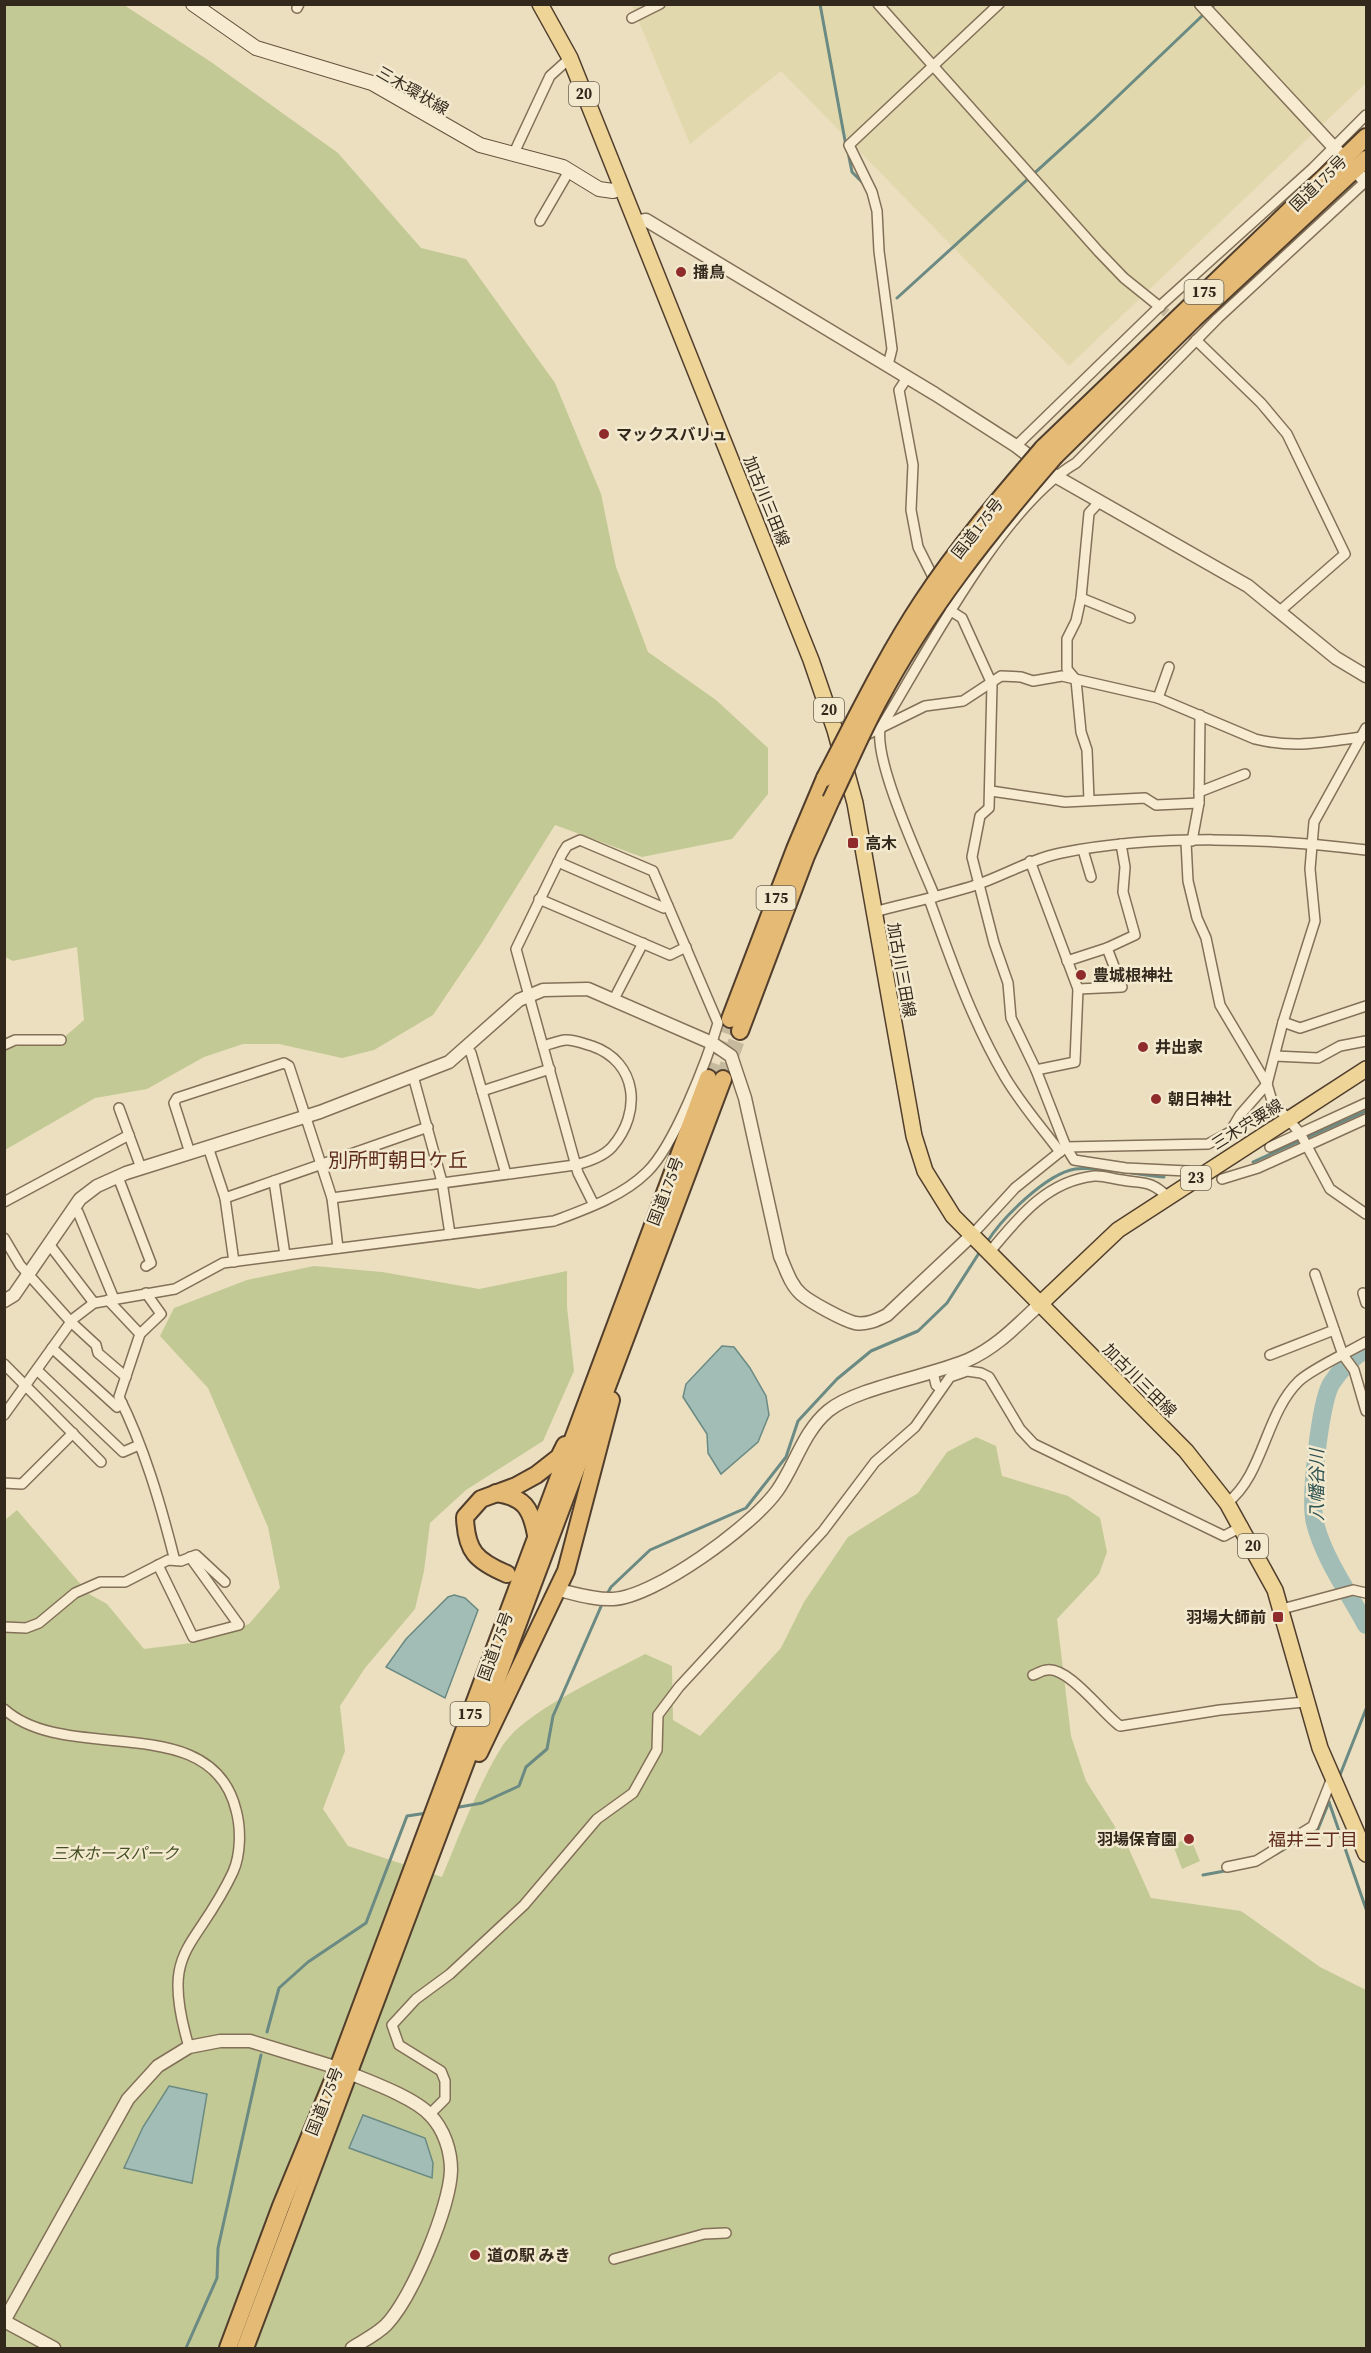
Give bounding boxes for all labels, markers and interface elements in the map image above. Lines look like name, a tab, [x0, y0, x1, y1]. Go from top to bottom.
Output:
street label: 三木環状線	[373, 60, 453, 120]
road number: 20	[569, 82, 599, 106]
street label: 国道175号	[1284, 150, 1352, 216]
place label: 播鳥	[693, 261, 725, 283]
marker: 播鳥	[674, 265, 688, 279]
road number: 175	[1184, 280, 1224, 304]
place label: マックスバリュ	[616, 423, 728, 445]
marker: マックスバリュ	[597, 427, 611, 441]
street label: 加古川三田線	[739, 452, 795, 550]
street label: 国道175号	[946, 493, 1008, 563]
road number: 20	[814, 698, 844, 722]
place label: 高木	[865, 832, 897, 854]
marker: 高木	[846, 836, 860, 850]
road number: 175	[756, 886, 796, 910]
street label: 加古川三田線	[883, 921, 921, 1019]
place label: 豊城根神社	[1093, 964, 1173, 986]
marker: 豊城根神社	[1074, 968, 1088, 982]
place label: 井出家	[1155, 1036, 1203, 1058]
marker: 井出家	[1136, 1040, 1150, 1054]
place label: 朝日神社	[1168, 1088, 1232, 1110]
marker: 朝日神社	[1149, 1092, 1163, 1106]
street label: 三木宍粟線	[1207, 1093, 1287, 1155]
district label: 別所町朝日ケ丘	[328, 1146, 468, 1174]
street label: 国道175号	[642, 1153, 688, 1229]
road number: 23	[1181, 1166, 1211, 1190]
street label: 加古川三田線	[1098, 1338, 1182, 1422]
water label: 八幡谷川	[1304, 1447, 1329, 1521]
road number: 20	[1238, 1534, 1268, 1558]
place label: 羽場大師前	[1186, 1606, 1266, 1628]
street label: 国道175号	[472, 1608, 518, 1684]
marker: 羽場大師前	[1271, 1610, 1285, 1624]
road number: 175	[450, 1702, 490, 1726]
district label: 福井三丁目	[1268, 1827, 1358, 1852]
place label: 羽場保育園	[1097, 1828, 1177, 1850]
marker: 羽場保育園	[1182, 1832, 1196, 1846]
park label: 三木ホースパーク	[51, 1842, 180, 1864]
street label: 国道175号	[300, 2063, 348, 2139]
place label: 道の駅 みき	[487, 2244, 570, 2266]
marker: 道の駅 みき	[468, 2248, 482, 2262]

